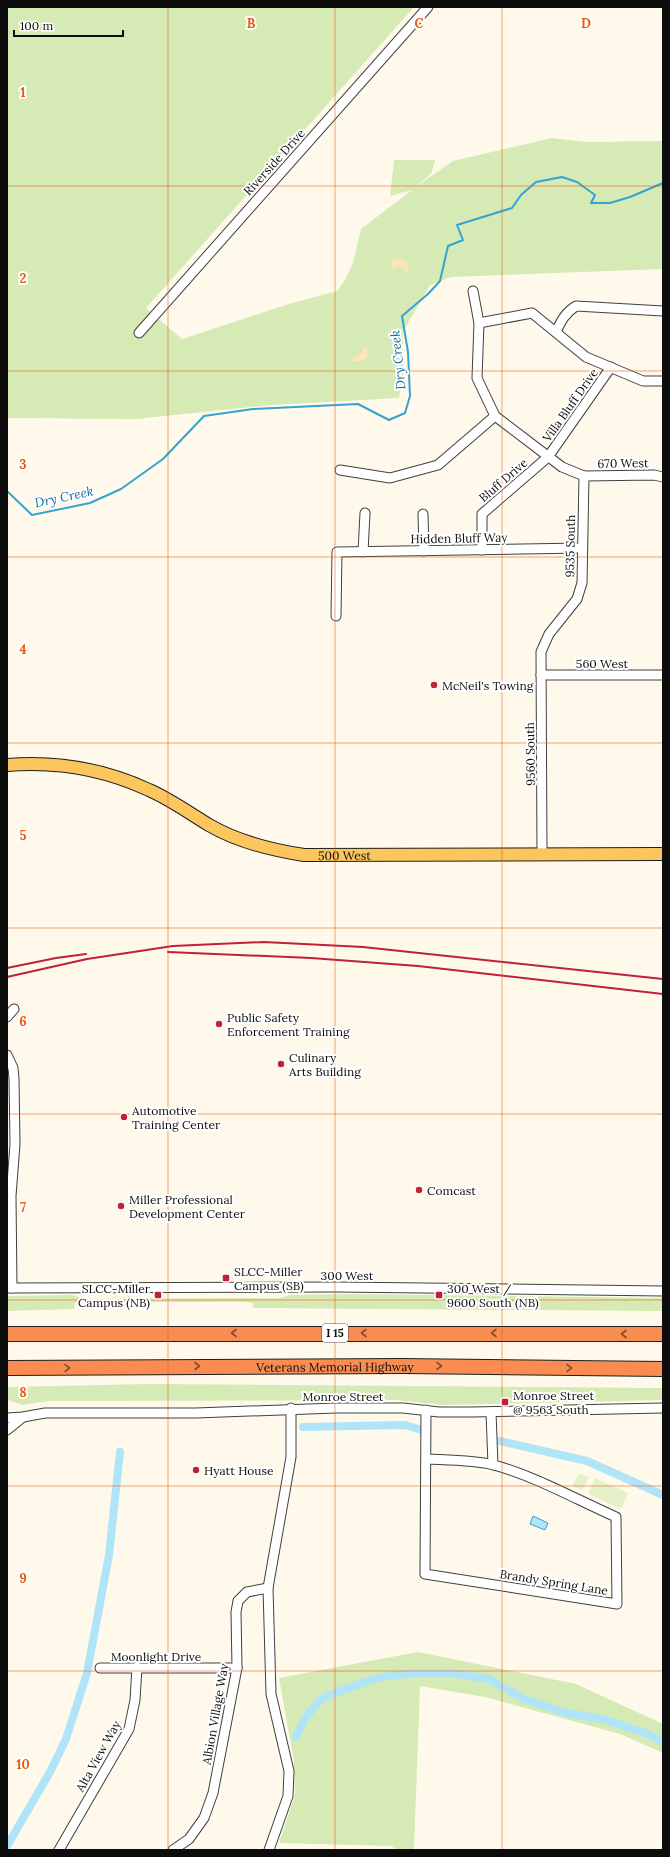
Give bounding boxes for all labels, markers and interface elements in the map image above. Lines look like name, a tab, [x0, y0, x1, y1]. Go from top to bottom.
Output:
scale bar	[14, 12, 123, 38]
text: B	[247, 15, 256, 32]
text: C	[415, 15, 424, 32]
text: D	[581, 15, 591, 32]
text: 100 m	[20, 18, 53, 33]
text: 1	[20, 84, 26, 101]
street label: Riverside Drive	[240, 125, 308, 198]
text: 2	[20, 270, 27, 287]
water label: Dry Creek	[386, 329, 410, 391]
street label: Villa Bluff Drive	[539, 365, 601, 445]
street label: Bluff Drive	[476, 455, 531, 505]
street label: 670 West	[597, 455, 649, 471]
text: 3	[19, 456, 27, 473]
water label: Dry Creek	[33, 482, 95, 512]
street label: 9535 South	[562, 515, 578, 577]
street label: Hidden Bluff Way	[410, 530, 508, 546]
text: 4	[19, 641, 27, 658]
street label: 560 West	[576, 656, 628, 671]
place label: McNeil's Towing	[442, 678, 534, 693]
marker: McNeil's Towing	[429, 680, 439, 690]
street label: 9560 South	[522, 722, 538, 786]
text: 5	[19, 827, 27, 844]
street label: 500 West	[318, 847, 371, 862]
place label: Public Safety Enforcement Training	[227, 1010, 350, 1039]
text: 6	[19, 1013, 27, 1030]
marker: Public Safety Enforcement Training	[214, 1019, 224, 1029]
place label: Culinary Arts Building	[288, 1050, 361, 1079]
marker: Culinary Arts Building	[276, 1059, 286, 1069]
place label: Automotive Training Center	[131, 1103, 221, 1132]
marker: Automotive Training Center	[119, 1112, 129, 1122]
place label: Comcast	[427, 1183, 476, 1198]
marker: Comcast	[414, 1185, 424, 1195]
place label: Miller Professional Development Center	[129, 1192, 246, 1221]
text: 7	[20, 1199, 26, 1216]
marker: Miller Professional Development Center	[116, 1201, 126, 1211]
place label: SLCC-Miller Campus (SB)	[234, 1264, 304, 1294]
street label: 300 West	[321, 1268, 374, 1283]
marker: SLCC-Miller Campus (SB)	[221, 1273, 231, 1283]
place label: SLCC-Miller Campus (NB)	[78, 1281, 151, 1311]
place label: 300 West / 9600 South (NB)	[447, 1281, 539, 1311]
marker: SLCC-Miller Campus (NB)	[153, 1290, 163, 1300]
marker: 300 West / 9600 South (NB)	[434, 1290, 444, 1300]
road number: I 15	[322, 1324, 348, 1342]
one-way arrow	[231, 1329, 237, 1337]
one-way arrow	[361, 1329, 367, 1337]
one-way arrow	[491, 1329, 497, 1338]
one-way arrow	[621, 1330, 627, 1338]
street label: Veterans Memorial Highway	[255, 1358, 414, 1374]
one-way arrow	[194, 1362, 200, 1370]
one-way arrow	[436, 1362, 442, 1370]
one-way arrow	[64, 1363, 70, 1372]
one-way arrow	[566, 1364, 572, 1372]
text: 8	[19, 1384, 27, 1401]
place label: Monroe Street @ 9563 South	[513, 1388, 594, 1417]
street label: Monroe Street	[302, 1389, 384, 1404]
marker: Monroe Street @ 9563 South	[500, 1397, 510, 1407]
place label: Hyatt House	[204, 1463, 274, 1478]
marker: Hyatt House	[191, 1465, 201, 1475]
street label: Brandy Spring Lane	[499, 1566, 610, 1598]
text: 9	[19, 1570, 27, 1587]
street label: Moonlight Drive	[111, 1649, 202, 1664]
street label: Albion Village Way	[199, 1662, 231, 1767]
street label: Alta View Way	[72, 1717, 124, 1795]
text: 10	[16, 1756, 30, 1773]

